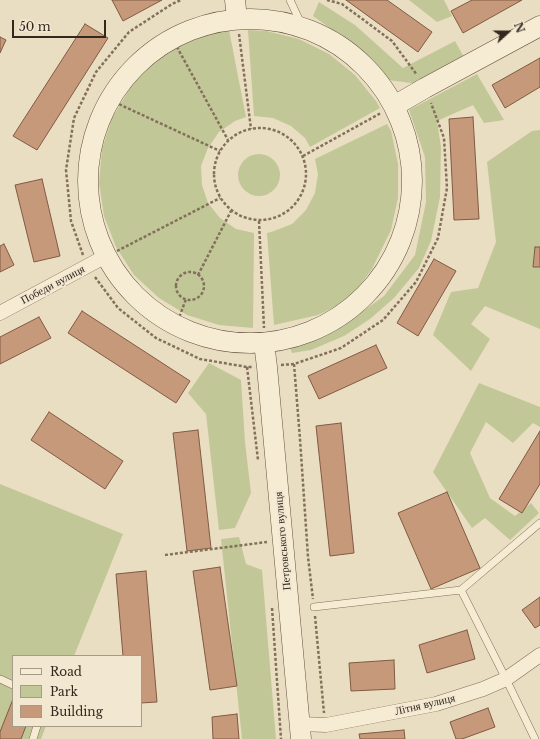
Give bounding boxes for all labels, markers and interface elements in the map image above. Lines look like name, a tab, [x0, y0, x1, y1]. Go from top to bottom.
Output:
scale bar	[14, 12, 108, 38]
north arrow	[488, 12, 528, 52]
text: 50 m	[19, 19, 51, 34]
text: N	[511, 20, 528, 35]
street label: Победи вулиця	[19, 263, 87, 307]
street label: Петровського вулиця	[272, 491, 294, 591]
legend	[12, 655, 142, 727]
text: Road	[50, 664, 82, 679]
text: Park	[50, 684, 78, 699]
street label: Літня вулиця	[394, 692, 456, 718]
text: Building	[50, 704, 103, 719]

